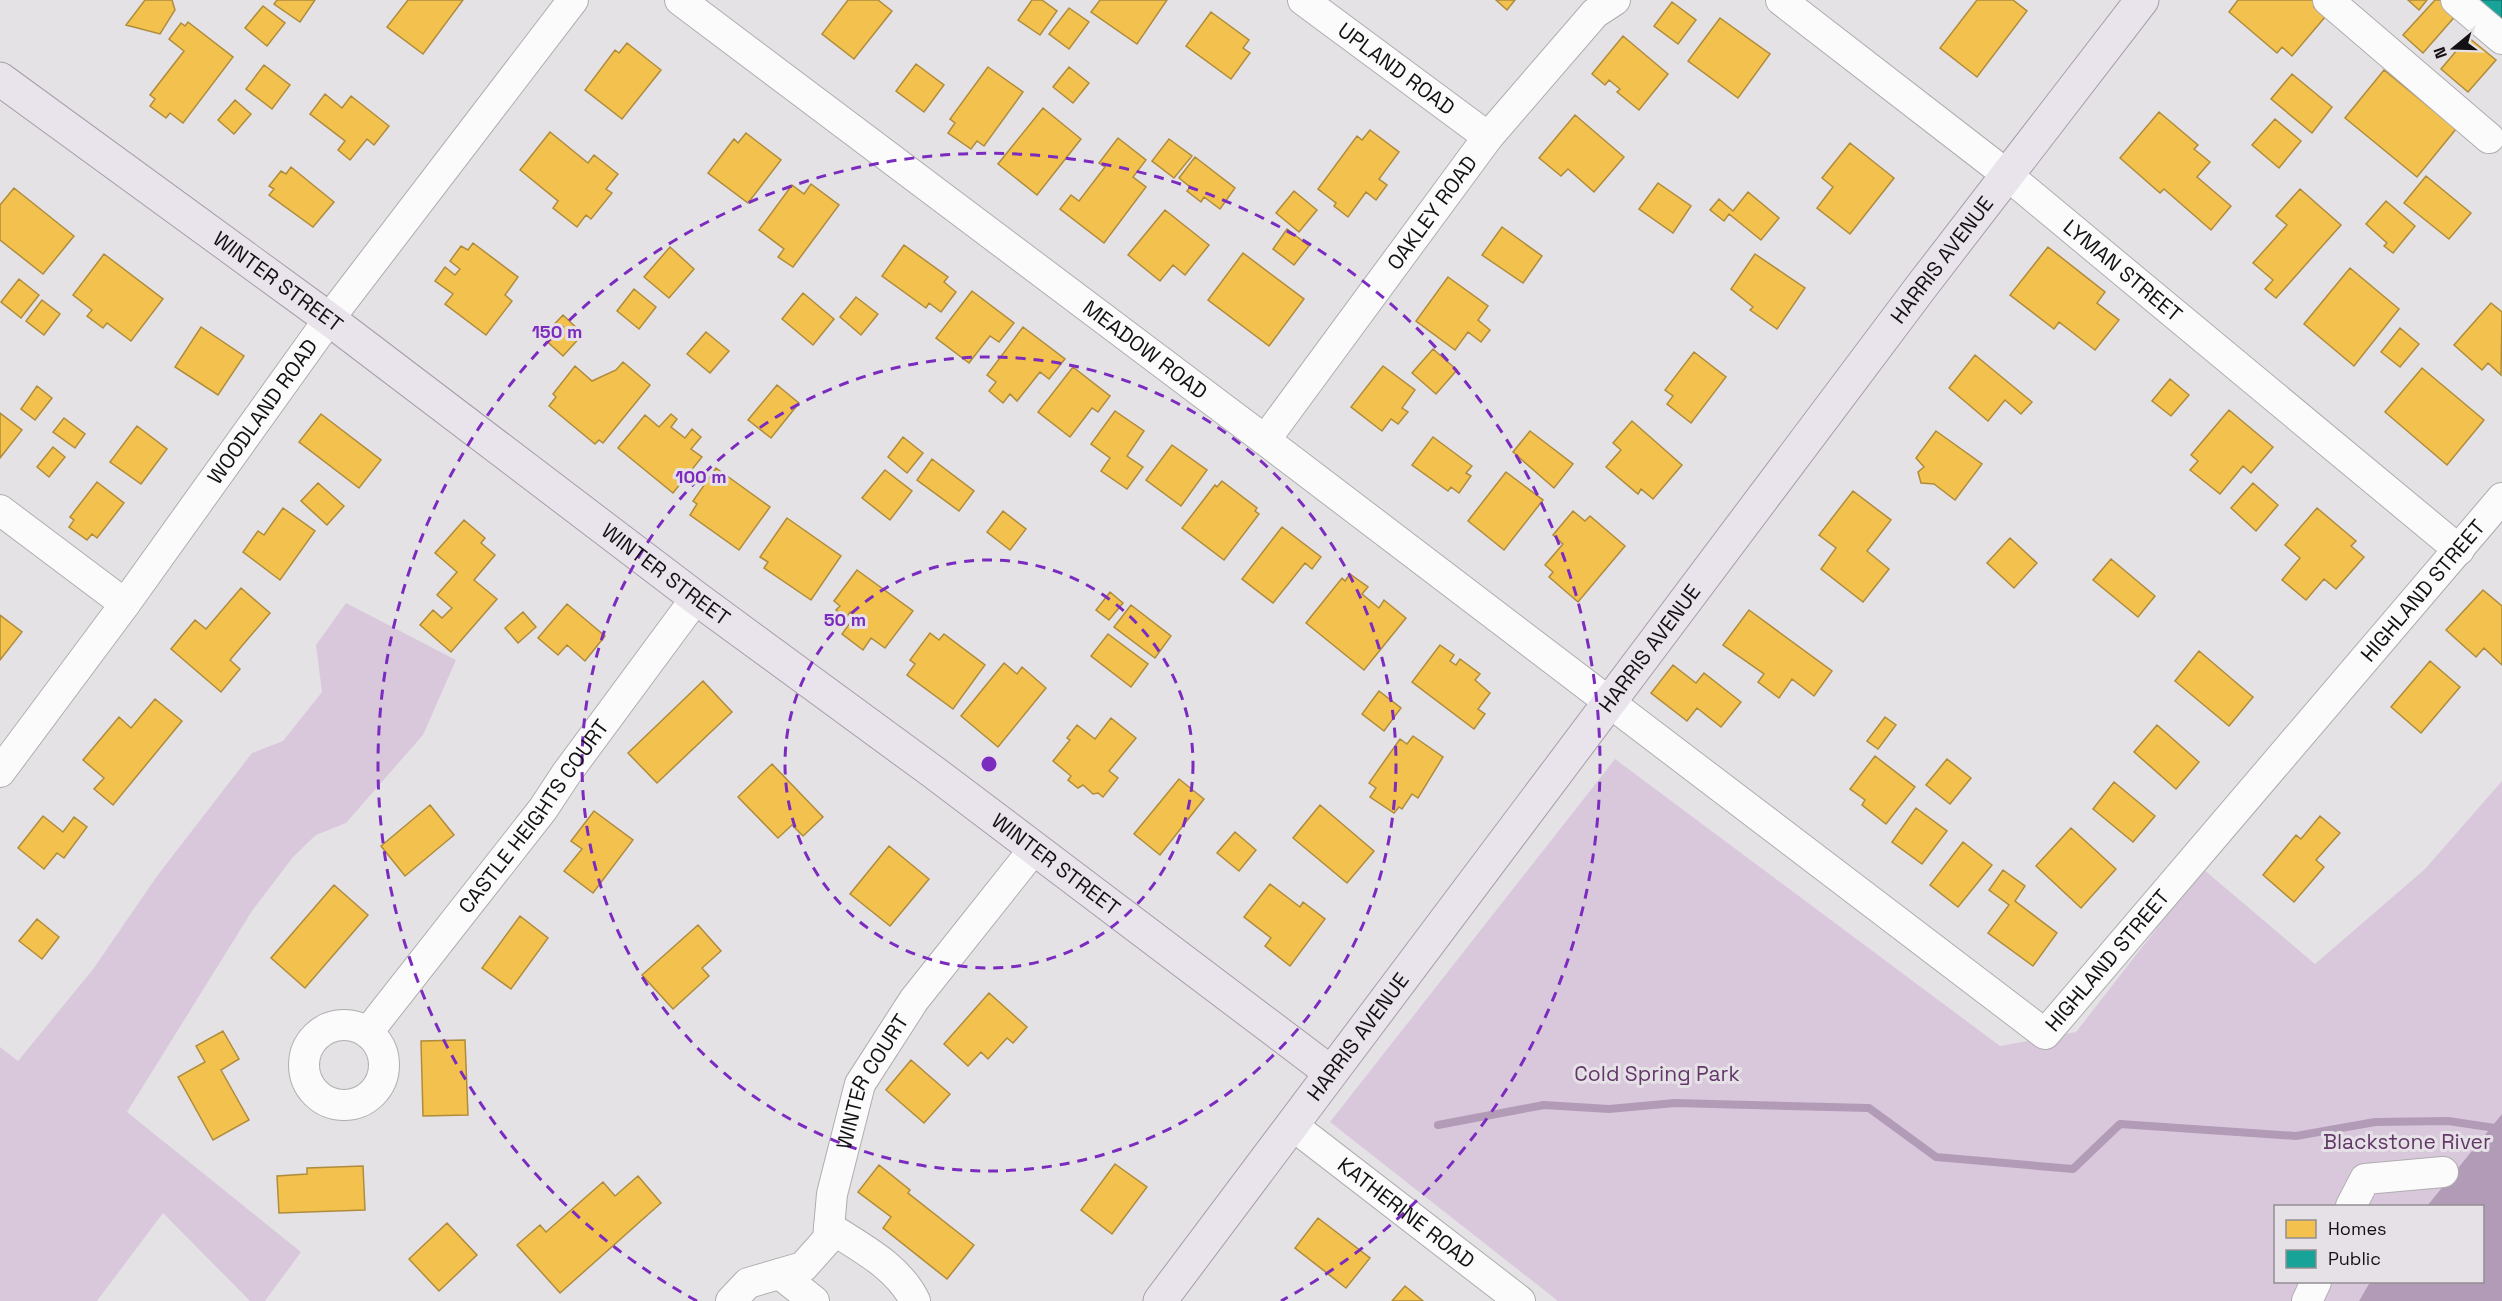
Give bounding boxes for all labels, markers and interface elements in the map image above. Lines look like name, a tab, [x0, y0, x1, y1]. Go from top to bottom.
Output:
street label: UPLAND ROAD	[1333, 16, 1460, 121]
north arrow	[2424, 18, 2484, 78]
text: N	[2429, 44, 2452, 61]
street label: OAKLEY ROAD	[1381, 150, 1483, 275]
street label: HARRIS AVENUE	[1884, 191, 1999, 329]
street label: LYMAN STREET	[2058, 213, 2188, 328]
street label: WINTER STREET	[208, 225, 349, 338]
street label: MEADOW ROAD	[1078, 294, 1213, 405]
text: 150 m	[532, 320, 582, 343]
street label: WOODLAND ROAD	[201, 334, 323, 489]
text: 100 m	[675, 465, 727, 488]
street label: HIGHLAND STREET	[2354, 514, 2491, 667]
street label: WINTER STREET	[596, 517, 736, 631]
street label: HARRIS AVENUE	[1593, 579, 1706, 718]
text: 50 m	[824, 608, 866, 631]
street label: CASTLE HEIGHTS COURT	[452, 714, 615, 919]
centre of rings	[979, 754, 999, 774]
street label: WINTER STREET	[986, 807, 1126, 921]
street label: HIGHLAND STREET	[2039, 884, 2175, 1037]
street label: HARRIS AVENUE	[1301, 967, 1415, 1106]
street label: WINTER COURT	[830, 1009, 914, 1152]
park label: Cold Spring Park	[1574, 1060, 1740, 1087]
park label: Blackstone River	[2323, 1128, 2491, 1155]
street label: KATHERINE ROAD	[1332, 1151, 1480, 1274]
legend	[2274, 1205, 2484, 1283]
text: Homes	[2328, 1217, 2387, 1240]
text: Public	[2328, 1247, 2381, 1270]

